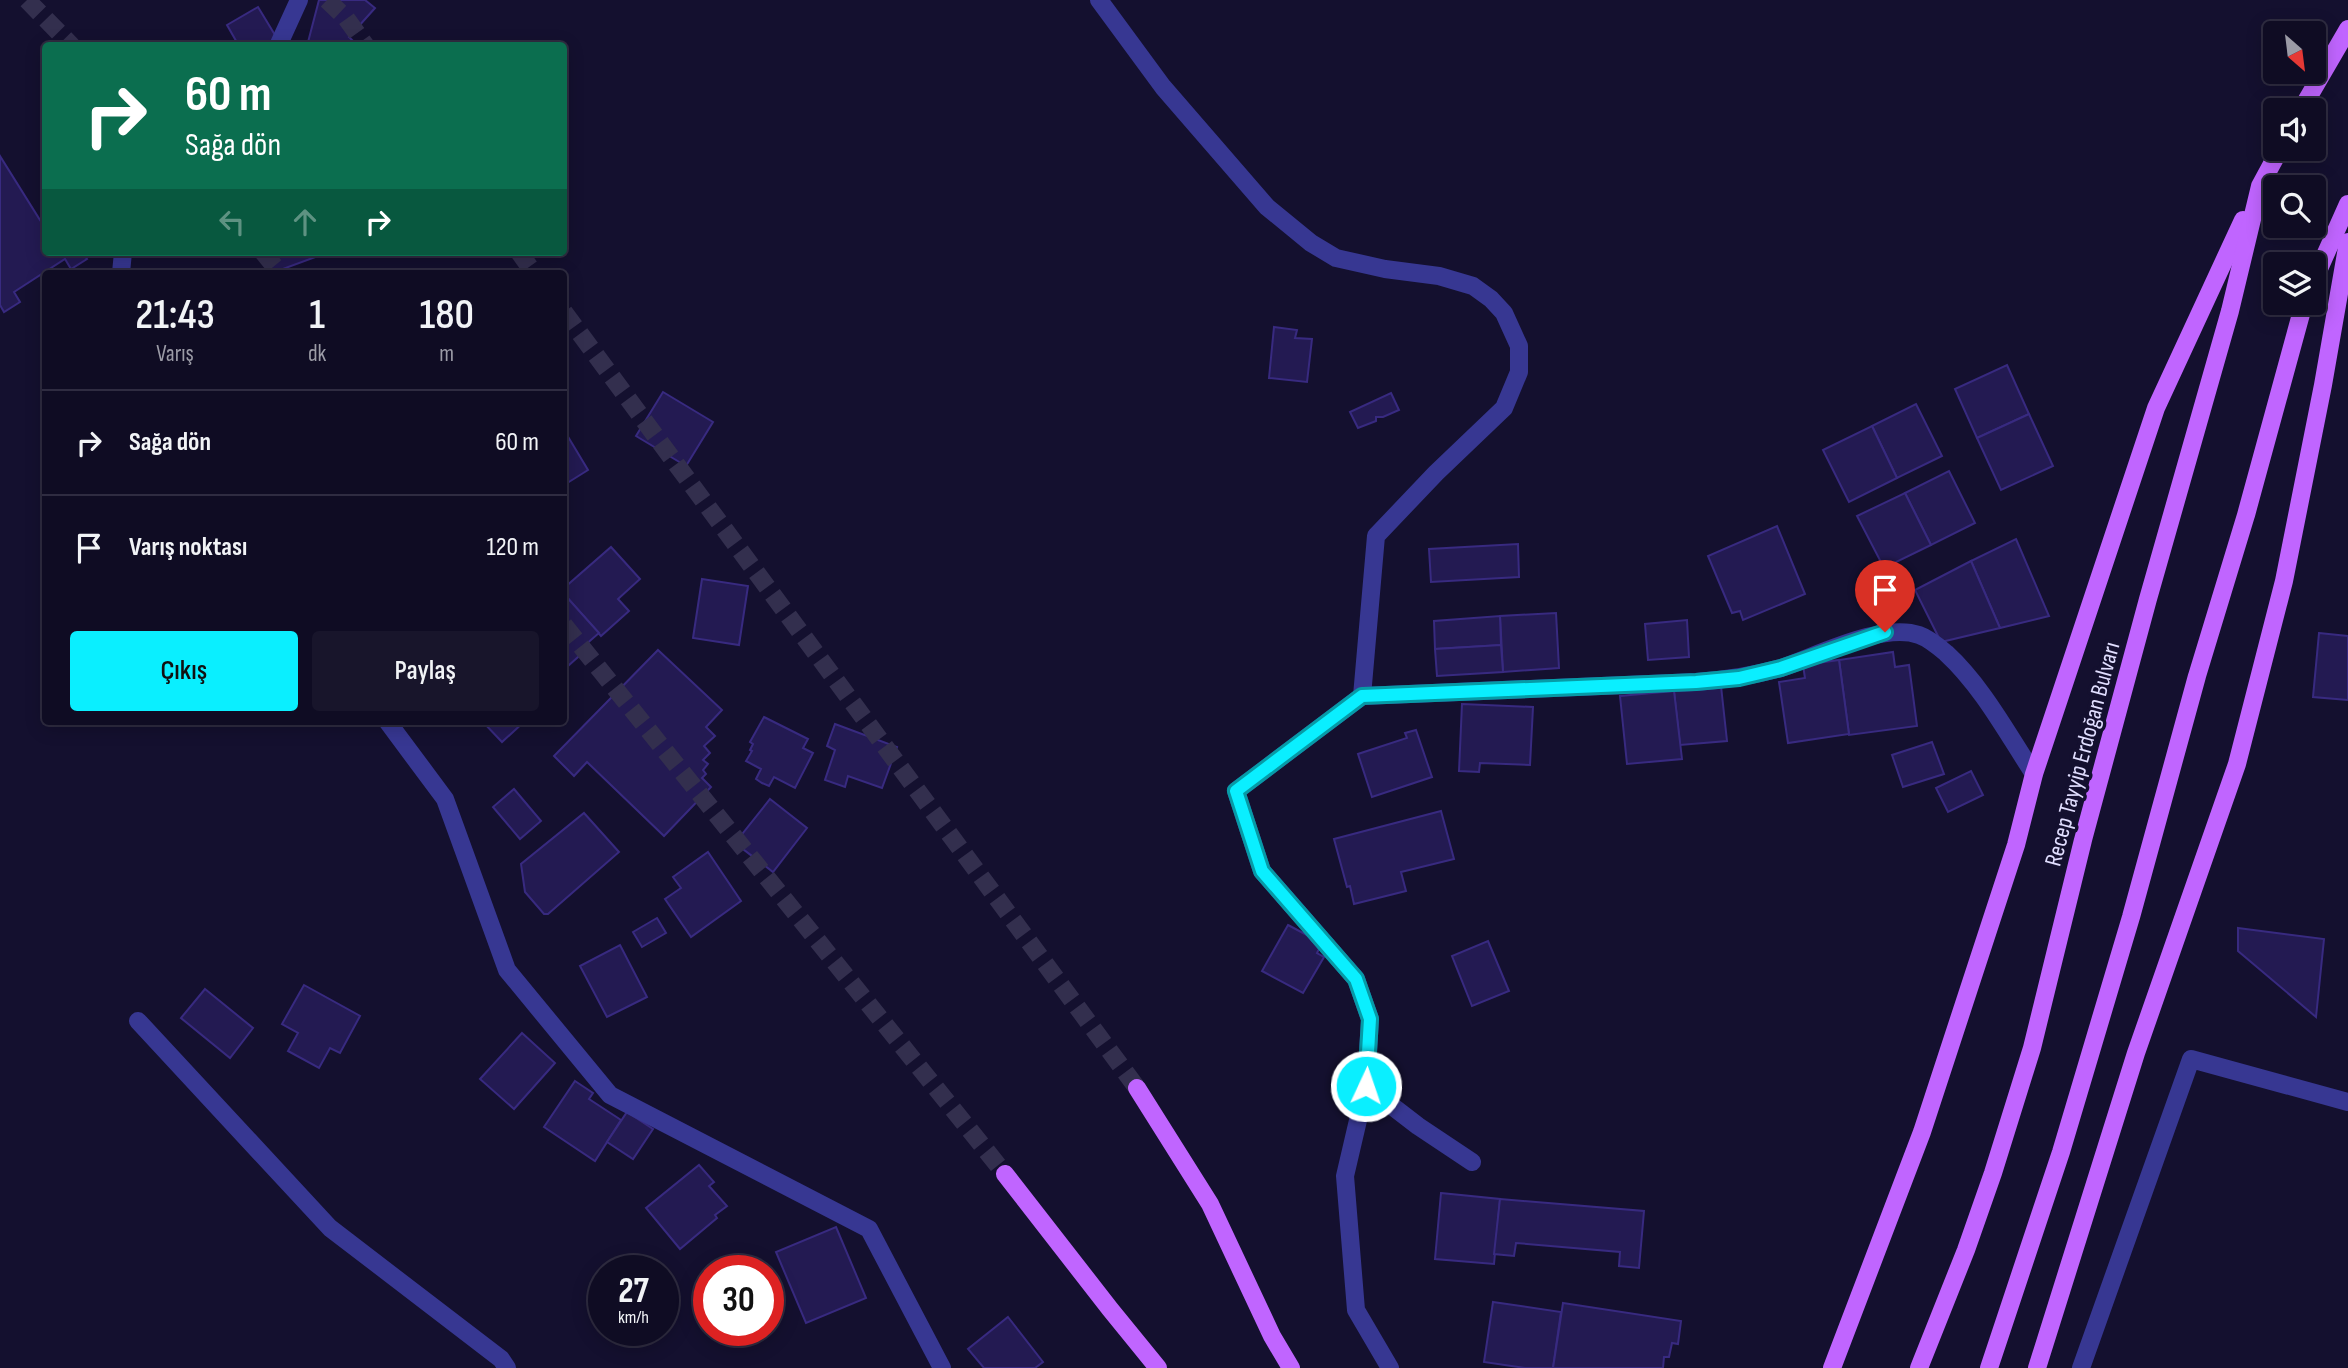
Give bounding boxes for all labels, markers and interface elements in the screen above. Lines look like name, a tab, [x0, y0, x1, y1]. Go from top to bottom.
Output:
north arrow	[2263, 21, 2326, 84]
map controls	[2263, 21, 2326, 315]
text: 60 m	[185, 66, 272, 125]
icon: right	[70, 70, 161, 161]
button: sound	[2263, 98, 2326, 161]
text: Sağa dön	[185, 126, 281, 165]
button: search	[2263, 175, 2326, 238]
icon: left	[213, 203, 251, 241]
icon: ahead	[286, 203, 324, 241]
icon: right	[359, 203, 397, 241]
button: layers	[2263, 252, 2326, 315]
text: 21:43	[135, 290, 215, 341]
text: 1	[309, 290, 325, 341]
text: 180	[419, 290, 474, 341]
text: Varış	[156, 340, 194, 368]
text: dk	[308, 340, 326, 368]
text: m	[439, 340, 454, 368]
icon: right	[70, 424, 108, 462]
text: Sağa dön	[129, 427, 211, 458]
text: 60 m	[495, 427, 539, 458]
icon: arrive	[70, 529, 108, 567]
text: Varış noktası	[129, 532, 247, 563]
text: 120 m	[486, 532, 539, 563]
pin	[1855, 560, 1915, 632]
icon: arrive	[1866, 571, 1904, 609]
button: Çıkış	[70, 631, 298, 711]
button: Paylaş	[312, 631, 539, 711]
street label: Recep Tayyip Erdoğan Bulvarı	[2039, 639, 2126, 869]
position arrow	[1329, 1049, 1403, 1123]
speed limit sign: 30	[693, 1255, 784, 1346]
text: 27	[618, 1270, 649, 1313]
text: km/h	[618, 1307, 649, 1328]

